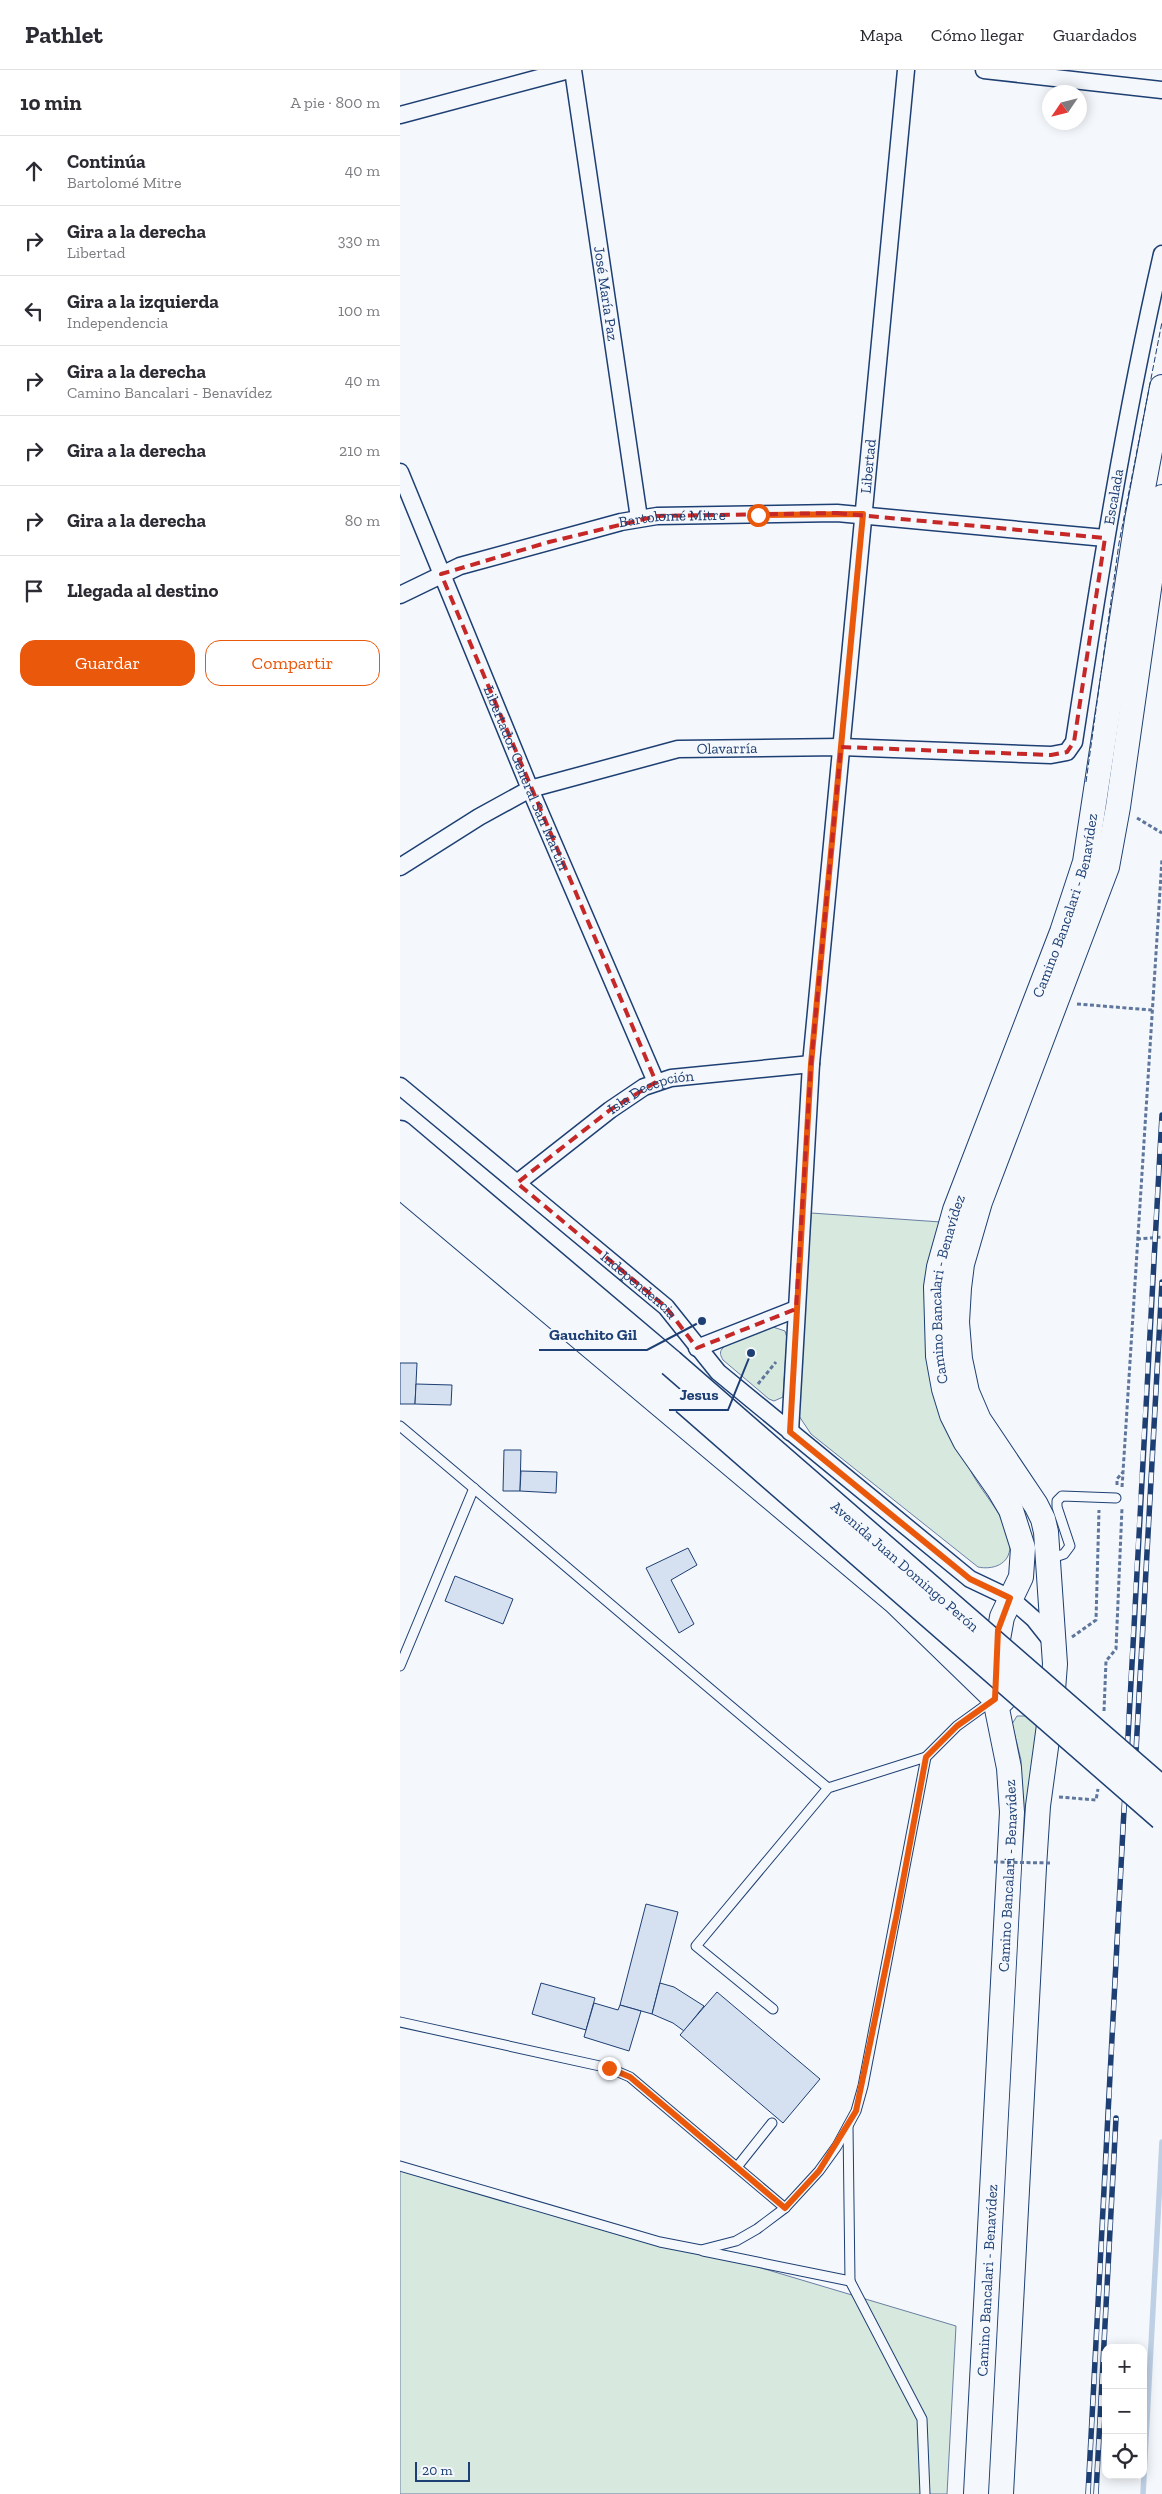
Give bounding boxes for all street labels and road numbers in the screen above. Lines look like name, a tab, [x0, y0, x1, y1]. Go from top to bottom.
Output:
street label: José María Paz	[590, 245, 622, 342]
street label: Libertad	[857, 437, 880, 494]
street label: Escalada	[1100, 467, 1127, 526]
street label: Bartolomé Mitre	[617, 506, 726, 531]
street label: Libertador General San Martín	[480, 683, 573, 873]
street label: Olavarría	[697, 739, 757, 758]
street label: Camino Bancalari - Benavídez	[1029, 812, 1101, 1000]
street label: Isla Decepción	[604, 1067, 695, 1118]
street label: Camino Bancalari - Benavídez	[927, 1192, 969, 1386]
street label: Independencia	[597, 1247, 681, 1323]
street label: Avenida Juan Domingo Perón	[827, 1497, 983, 1636]
street label: Camino Bancalari - Benavídez	[995, 1779, 1021, 1972]
street label: Camino Bancalari - Benavídez	[973, 2184, 1001, 2377]

